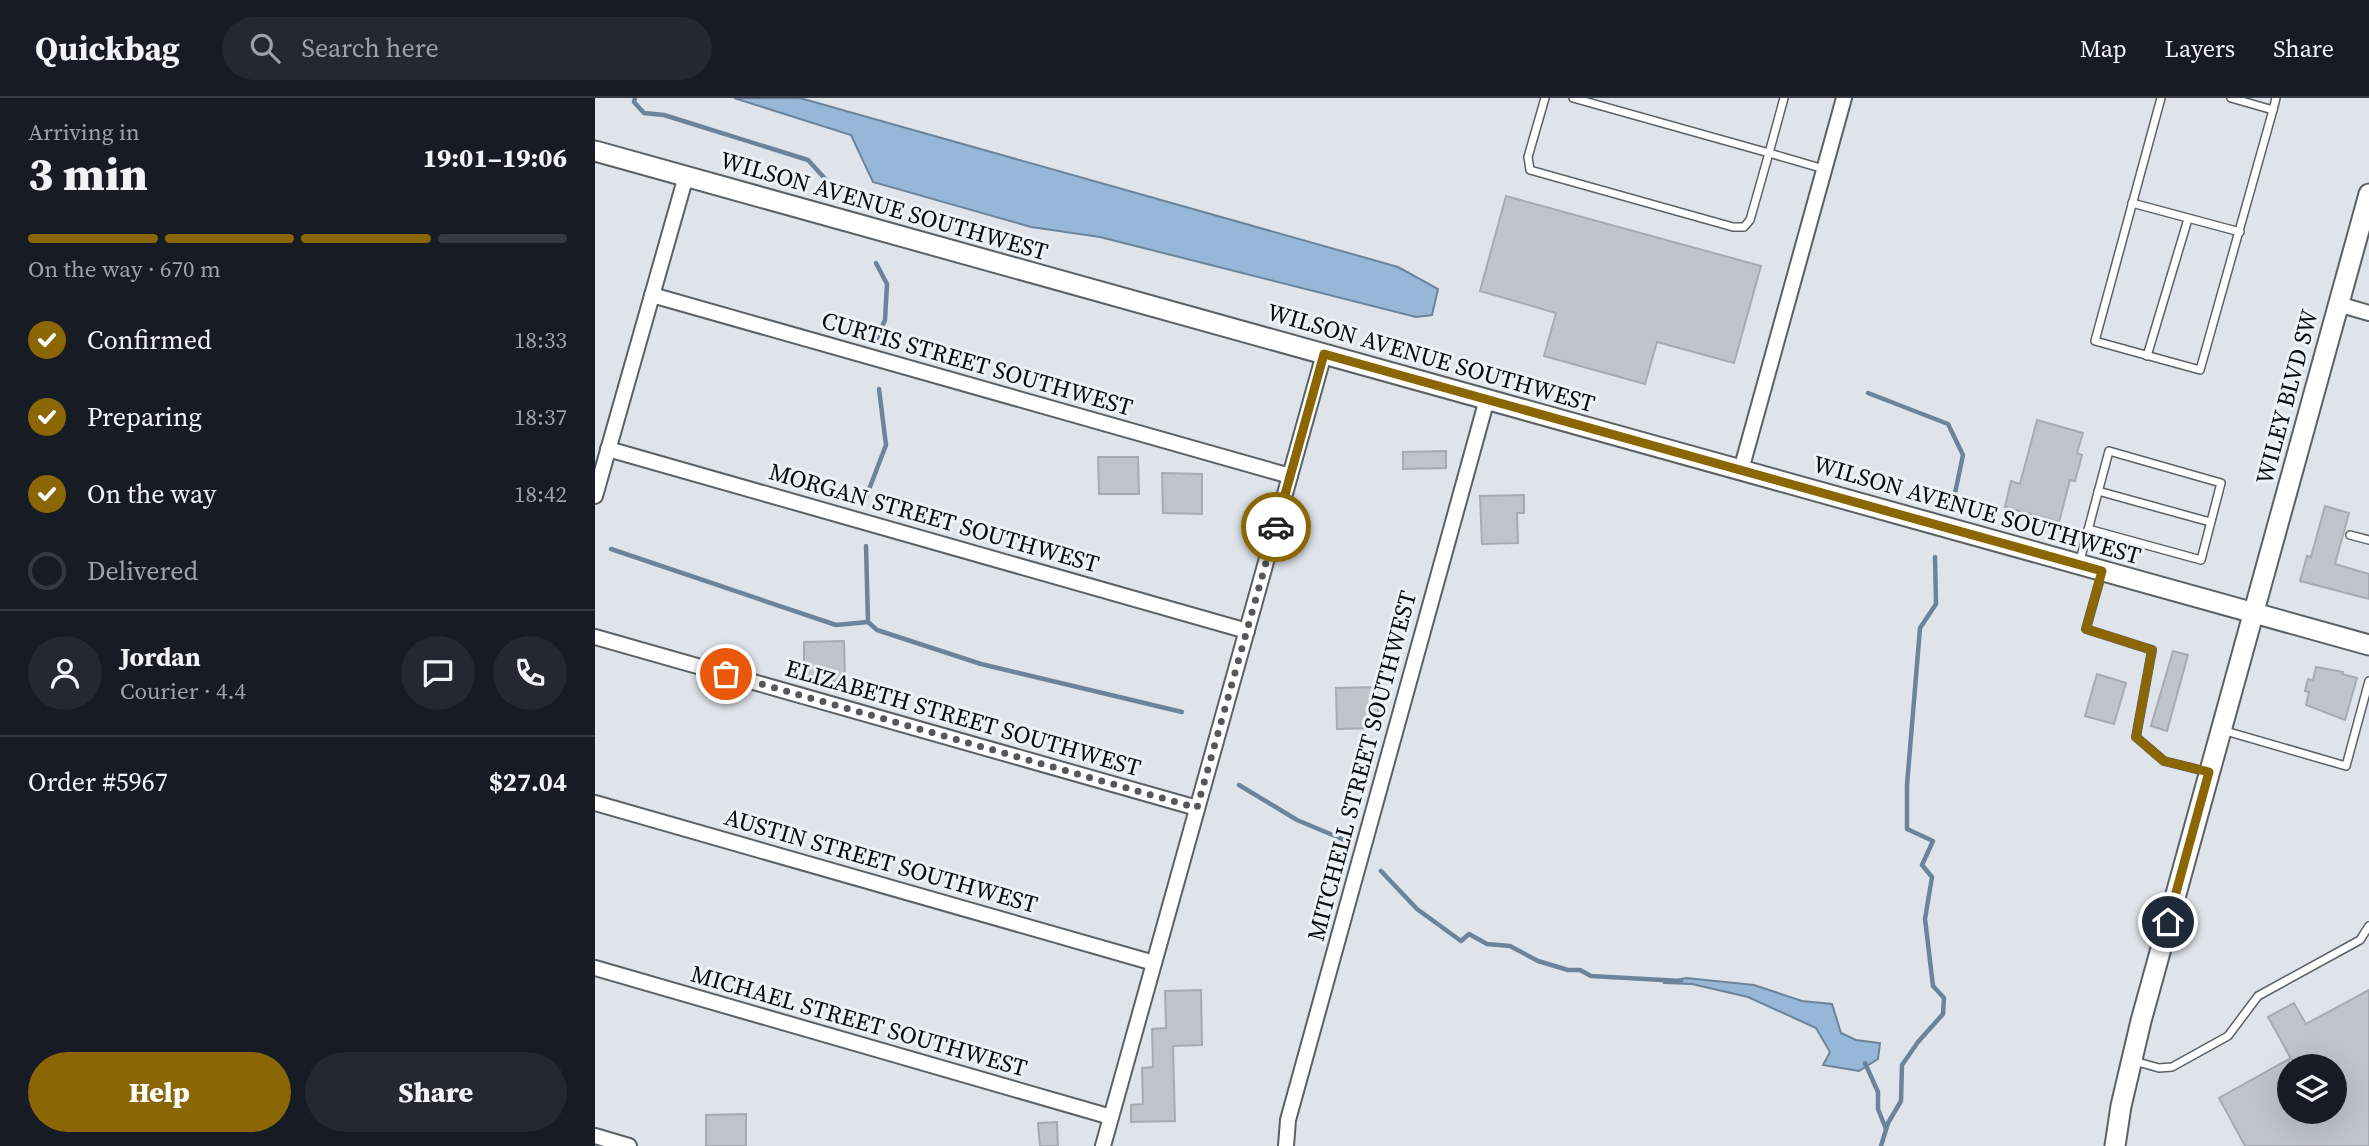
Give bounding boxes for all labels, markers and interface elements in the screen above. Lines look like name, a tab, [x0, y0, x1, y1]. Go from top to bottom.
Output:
search box	[222, 17, 712, 80]
text: Quickbag	[35, 26, 180, 71]
icon: search	[246, 29, 284, 67]
text: Search here	[302, 30, 439, 66]
text: Map	[2080, 32, 2127, 65]
text: Layers	[2165, 32, 2235, 65]
text: Share	[2273, 32, 2334, 65]
text: Arriving in	[28, 116, 140, 148]
text: 19:01–19:06	[423, 140, 567, 176]
text: 3 min	[28, 142, 148, 205]
street label: WILSON AVENUE SOUTHWEST	[716, 143, 1052, 268]
text: On the way · 670 m	[28, 253, 221, 285]
street label: WILSON AVENUE SOUTHWEST	[1263, 295, 1599, 420]
street label: CURTIS STREET SOUTHWEST	[818, 303, 1137, 424]
street label: WILEY BLVD SW	[2247, 306, 2326, 488]
icon: check	[28, 321, 66, 359]
text: Confirmed	[87, 322, 212, 358]
text: 18:33	[514, 324, 567, 356]
icon: check	[28, 398, 66, 436]
text: Preparing	[87, 399, 202, 435]
text: 18:37	[514, 401, 567, 433]
street label: WILSON AVENUE SOUTHWEST	[1809, 447, 2145, 572]
street label: MORGAN STREET SOUTHWEST	[765, 455, 1103, 581]
icon: check	[28, 475, 66, 513]
text: On the way	[87, 476, 216, 512]
text: 18:42	[514, 478, 567, 510]
courier	[1241, 492, 1311, 562]
icon: car	[1257, 508, 1295, 546]
text: Delivered	[87, 553, 198, 589]
street label: MITCHELL STREET SOUTHWEST	[1299, 587, 1424, 945]
button: person	[28, 636, 102, 710]
button: chat	[401, 636, 475, 710]
button: phone	[493, 636, 567, 710]
text: Jordan	[120, 639, 201, 675]
pin	[696, 644, 756, 704]
street label: ELIZABETH STREET SOUTHWEST	[782, 651, 1145, 784]
icon: bag	[707, 655, 745, 693]
text: Courier · 4.4	[120, 675, 246, 707]
text: Order #5967	[28, 764, 168, 800]
text: $27.04	[489, 764, 567, 800]
street label: AUSTIN STREET SOUTHWEST	[721, 800, 1042, 921]
pin	[2138, 892, 2198, 952]
icon: home	[2149, 903, 2187, 941]
street label: MICHAEL STREET SOUTHWEST	[687, 957, 1032, 1085]
button: Help	[28, 1052, 291, 1132]
button: Share	[305, 1052, 567, 1132]
map controls	[2277, 1054, 2347, 1124]
button: layers	[2277, 1054, 2347, 1124]

